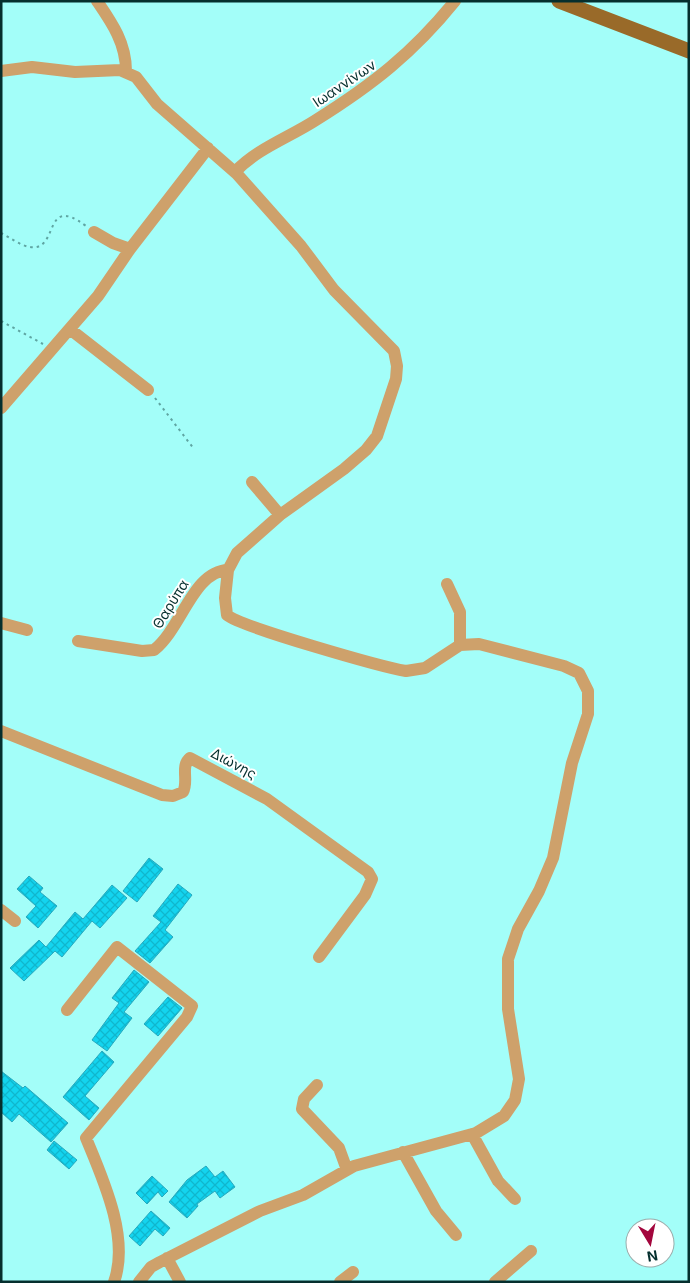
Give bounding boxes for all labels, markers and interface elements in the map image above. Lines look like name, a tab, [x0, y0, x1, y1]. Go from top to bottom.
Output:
street label: Ιωαννίνων	[309, 56, 379, 110]
street label: Θαρύπα	[148, 576, 192, 632]
street label: Διώνης	[208, 744, 260, 782]
north arrow	[625, 1218, 675, 1268]
text: N	[646, 1247, 659, 1266]

